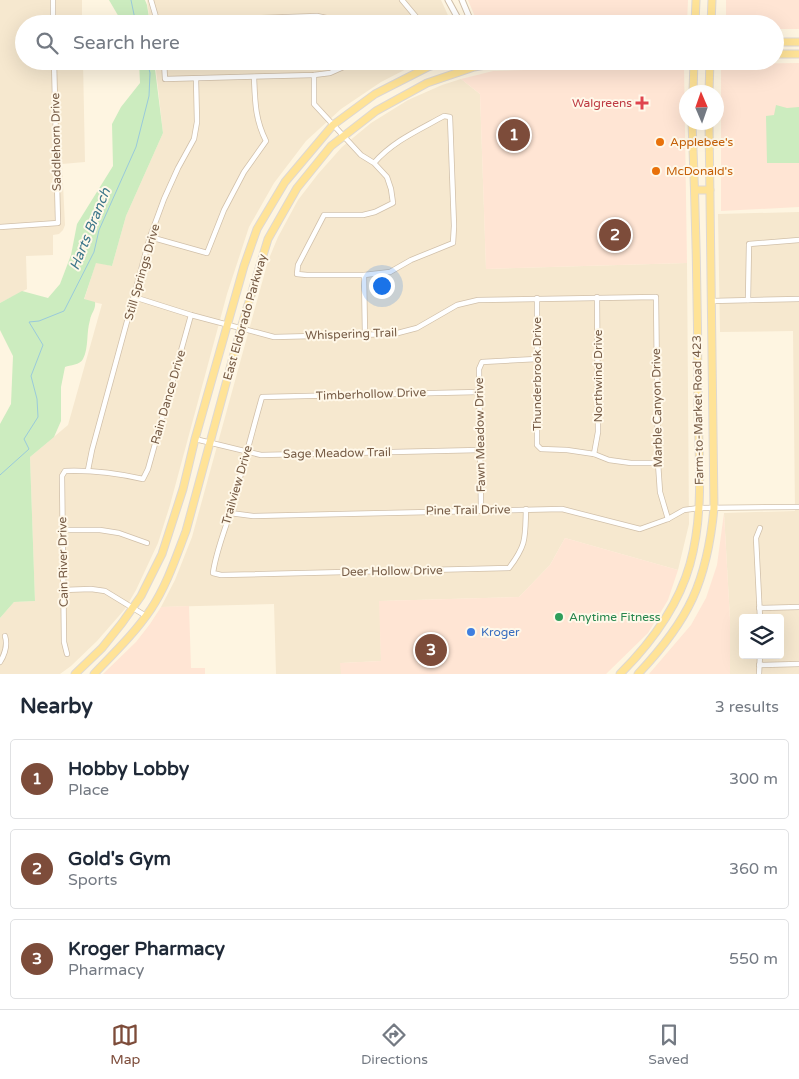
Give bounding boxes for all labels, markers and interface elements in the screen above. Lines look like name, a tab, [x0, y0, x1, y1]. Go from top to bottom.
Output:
search box	[15, 15, 784, 70]
icon: search	[33, 29, 61, 57]
text: Search here	[73, 32, 180, 54]
north arrow	[679, 85, 724, 130]
street label: Saddlehorn Drive	[48, 93, 64, 191]
place label: Walgreens	[572, 96, 632, 110]
marker: Walgreens	[636, 97, 648, 109]
pin: 1	[498, 116, 530, 154]
place label: Applebee's	[670, 135, 734, 149]
marker: Applebee's	[654, 136, 666, 148]
place label: McDonald's	[666, 164, 733, 178]
marker: McDonald's	[650, 165, 662, 177]
water label: Harts Branch	[66, 185, 114, 272]
pin: 2	[599, 216, 631, 254]
street label: Still Springs Drive	[122, 222, 163, 322]
street label: East Eldorado Parkway	[220, 252, 270, 382]
your location	[369, 273, 395, 299]
street label: Thunderbrook Drive	[530, 317, 544, 431]
street label: Whispering Trail	[305, 325, 397, 343]
street label: Northwind Drive	[591, 329, 605, 423]
street label: Farm-to-Market Road 423	[690, 335, 706, 485]
street label: Rain Dance Drive	[148, 348, 188, 446]
street label: Marble Canyon Drive	[649, 348, 665, 468]
street label: Fawn Meadow Drive	[472, 377, 488, 493]
street label: Timberhollow Drive	[316, 385, 426, 403]
street label: Trailview Drive	[219, 443, 255, 526]
street label: Sage Meadow Trail	[283, 445, 391, 461]
street label: Pine Trail Drive	[426, 502, 511, 518]
street label: Cain River Drive	[55, 516, 71, 607]
street label: Deer Hollow Drive	[341, 563, 443, 579]
place label: Anytime Fitness	[569, 610, 661, 624]
marker: Anytime Fitness	[553, 611, 565, 623]
map controls	[739, 614, 784, 659]
button: layers	[739, 614, 784, 659]
place label: Kroger	[481, 625, 520, 639]
marker: Kroger	[465, 626, 477, 638]
pin: 3	[415, 631, 447, 669]
text: Nearby	[20, 694, 93, 719]
text: 3 results	[715, 697, 779, 717]
text: Hobby Lobby	[68, 758, 189, 780]
text: 1	[32, 769, 42, 789]
text: 300 m	[729, 769, 778, 789]
text: Place	[68, 780, 109, 800]
text: Gold's Gym	[68, 848, 171, 870]
text: 2	[32, 859, 42, 879]
text: 360 m	[729, 859, 778, 879]
text: Sports	[68, 870, 117, 890]
text: Kroger Pharmacy	[68, 938, 225, 960]
text: 3	[32, 949, 42, 969]
text: 550 m	[729, 949, 778, 969]
text: Pharmacy	[68, 960, 144, 980]
tab: Map	[110, 1021, 140, 1068]
tab: Directions	[361, 1021, 428, 1068]
tab: Saved	[648, 1021, 689, 1068]

